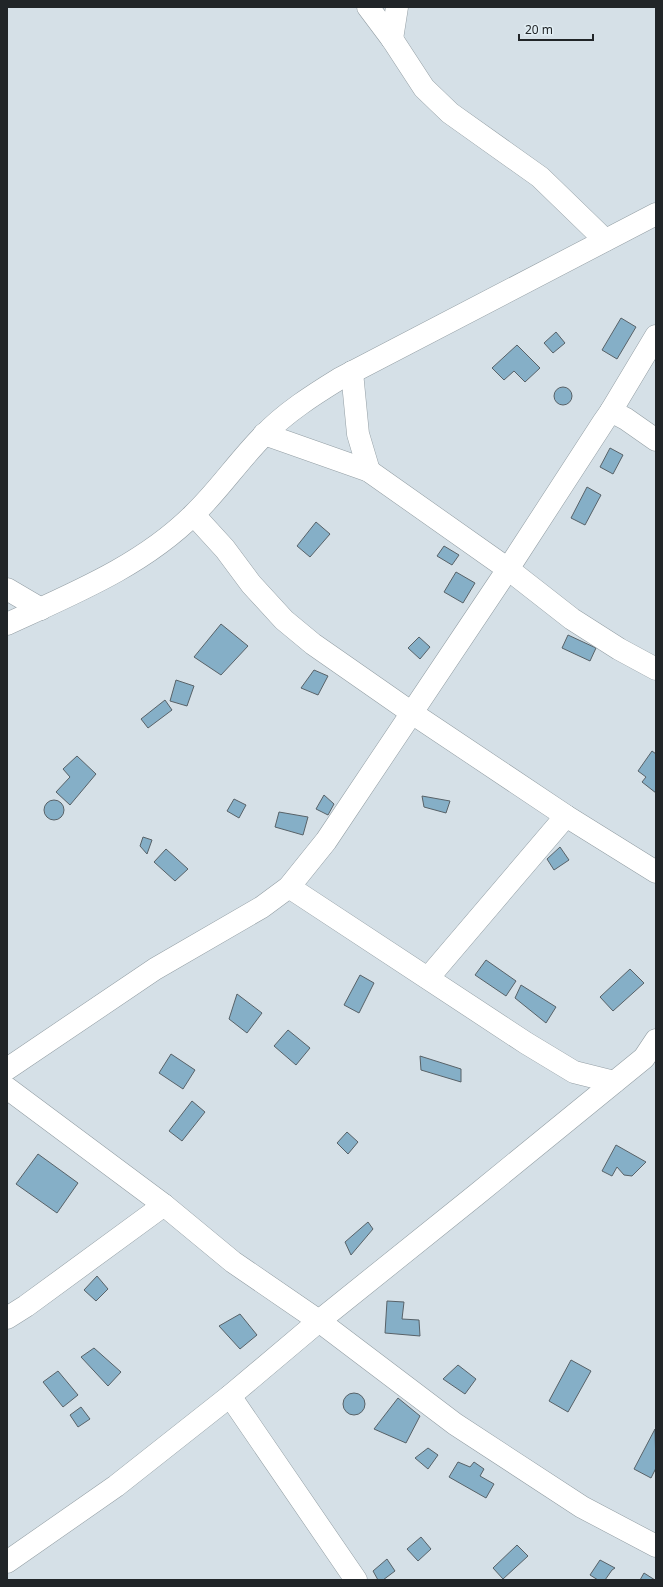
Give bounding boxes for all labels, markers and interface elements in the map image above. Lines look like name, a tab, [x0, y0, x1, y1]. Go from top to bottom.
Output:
scale bar	[519, 16, 593, 42]
text: 20 m	[525, 21, 553, 38]

